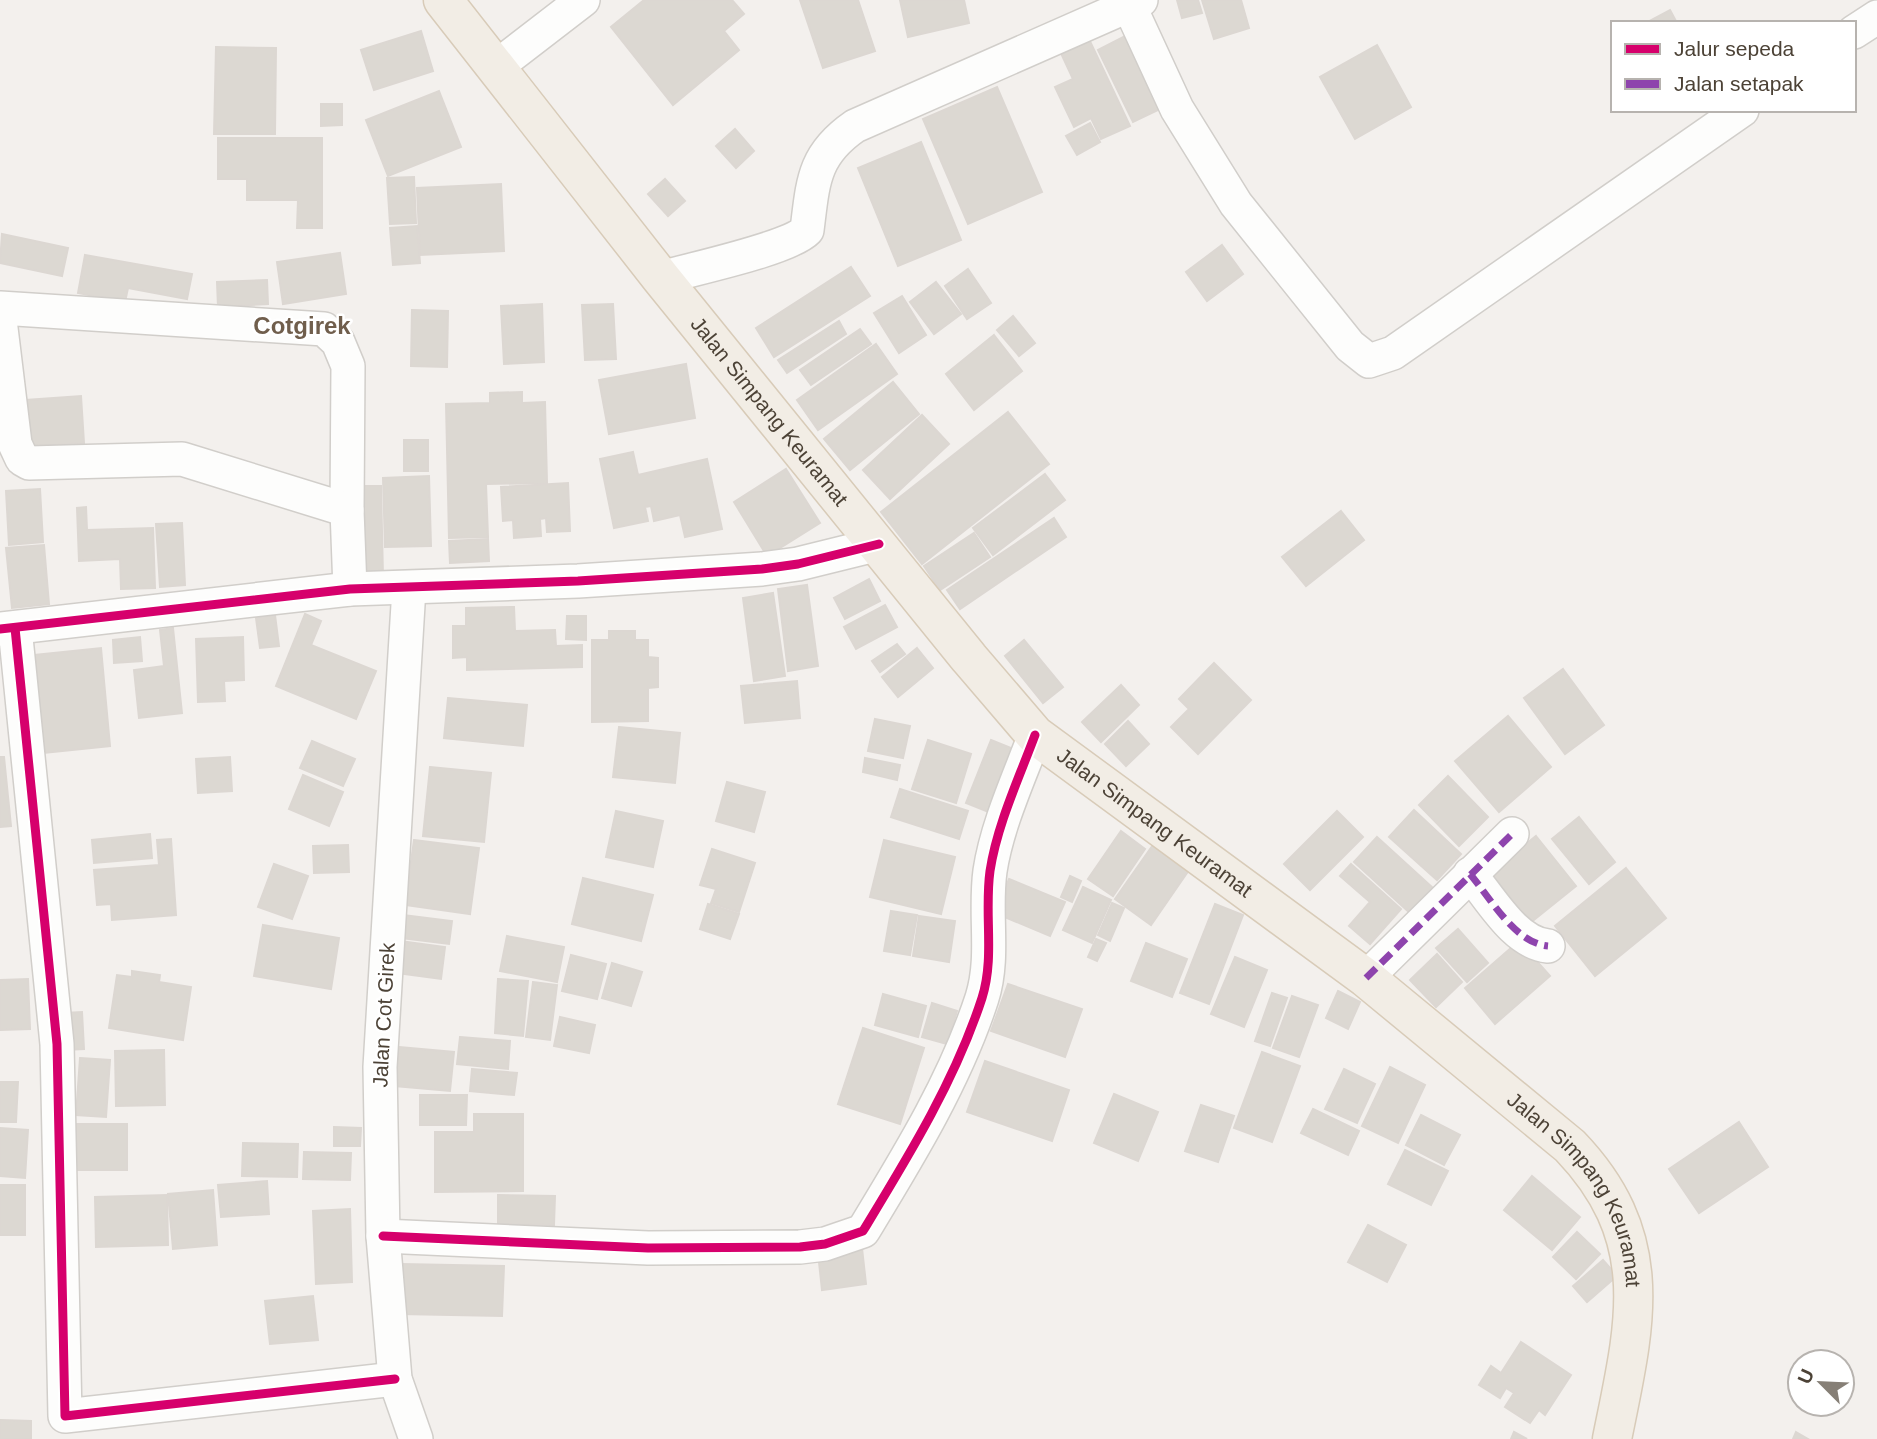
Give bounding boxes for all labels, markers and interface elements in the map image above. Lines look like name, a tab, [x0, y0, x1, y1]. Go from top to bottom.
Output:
legend	[1611, 21, 1856, 112]
text: Jalur sepeda	[1674, 37, 1795, 60]
text: Jalan setapak	[1674, 72, 1804, 95]
district label: Cotgirek	[253, 312, 351, 339]
street label: Jalan Simpang Keuramat	[686, 312, 853, 510]
street label: Jalan Simpang Keuramat	[1053, 743, 1257, 901]
street label: Jalan Cot Girek	[368, 942, 399, 1088]
street label: Jalan Simpang Keuramat	[1503, 1087, 1645, 1288]
north arrow	[1786, 1348, 1856, 1418]
text: U	[1794, 1366, 1818, 1387]

